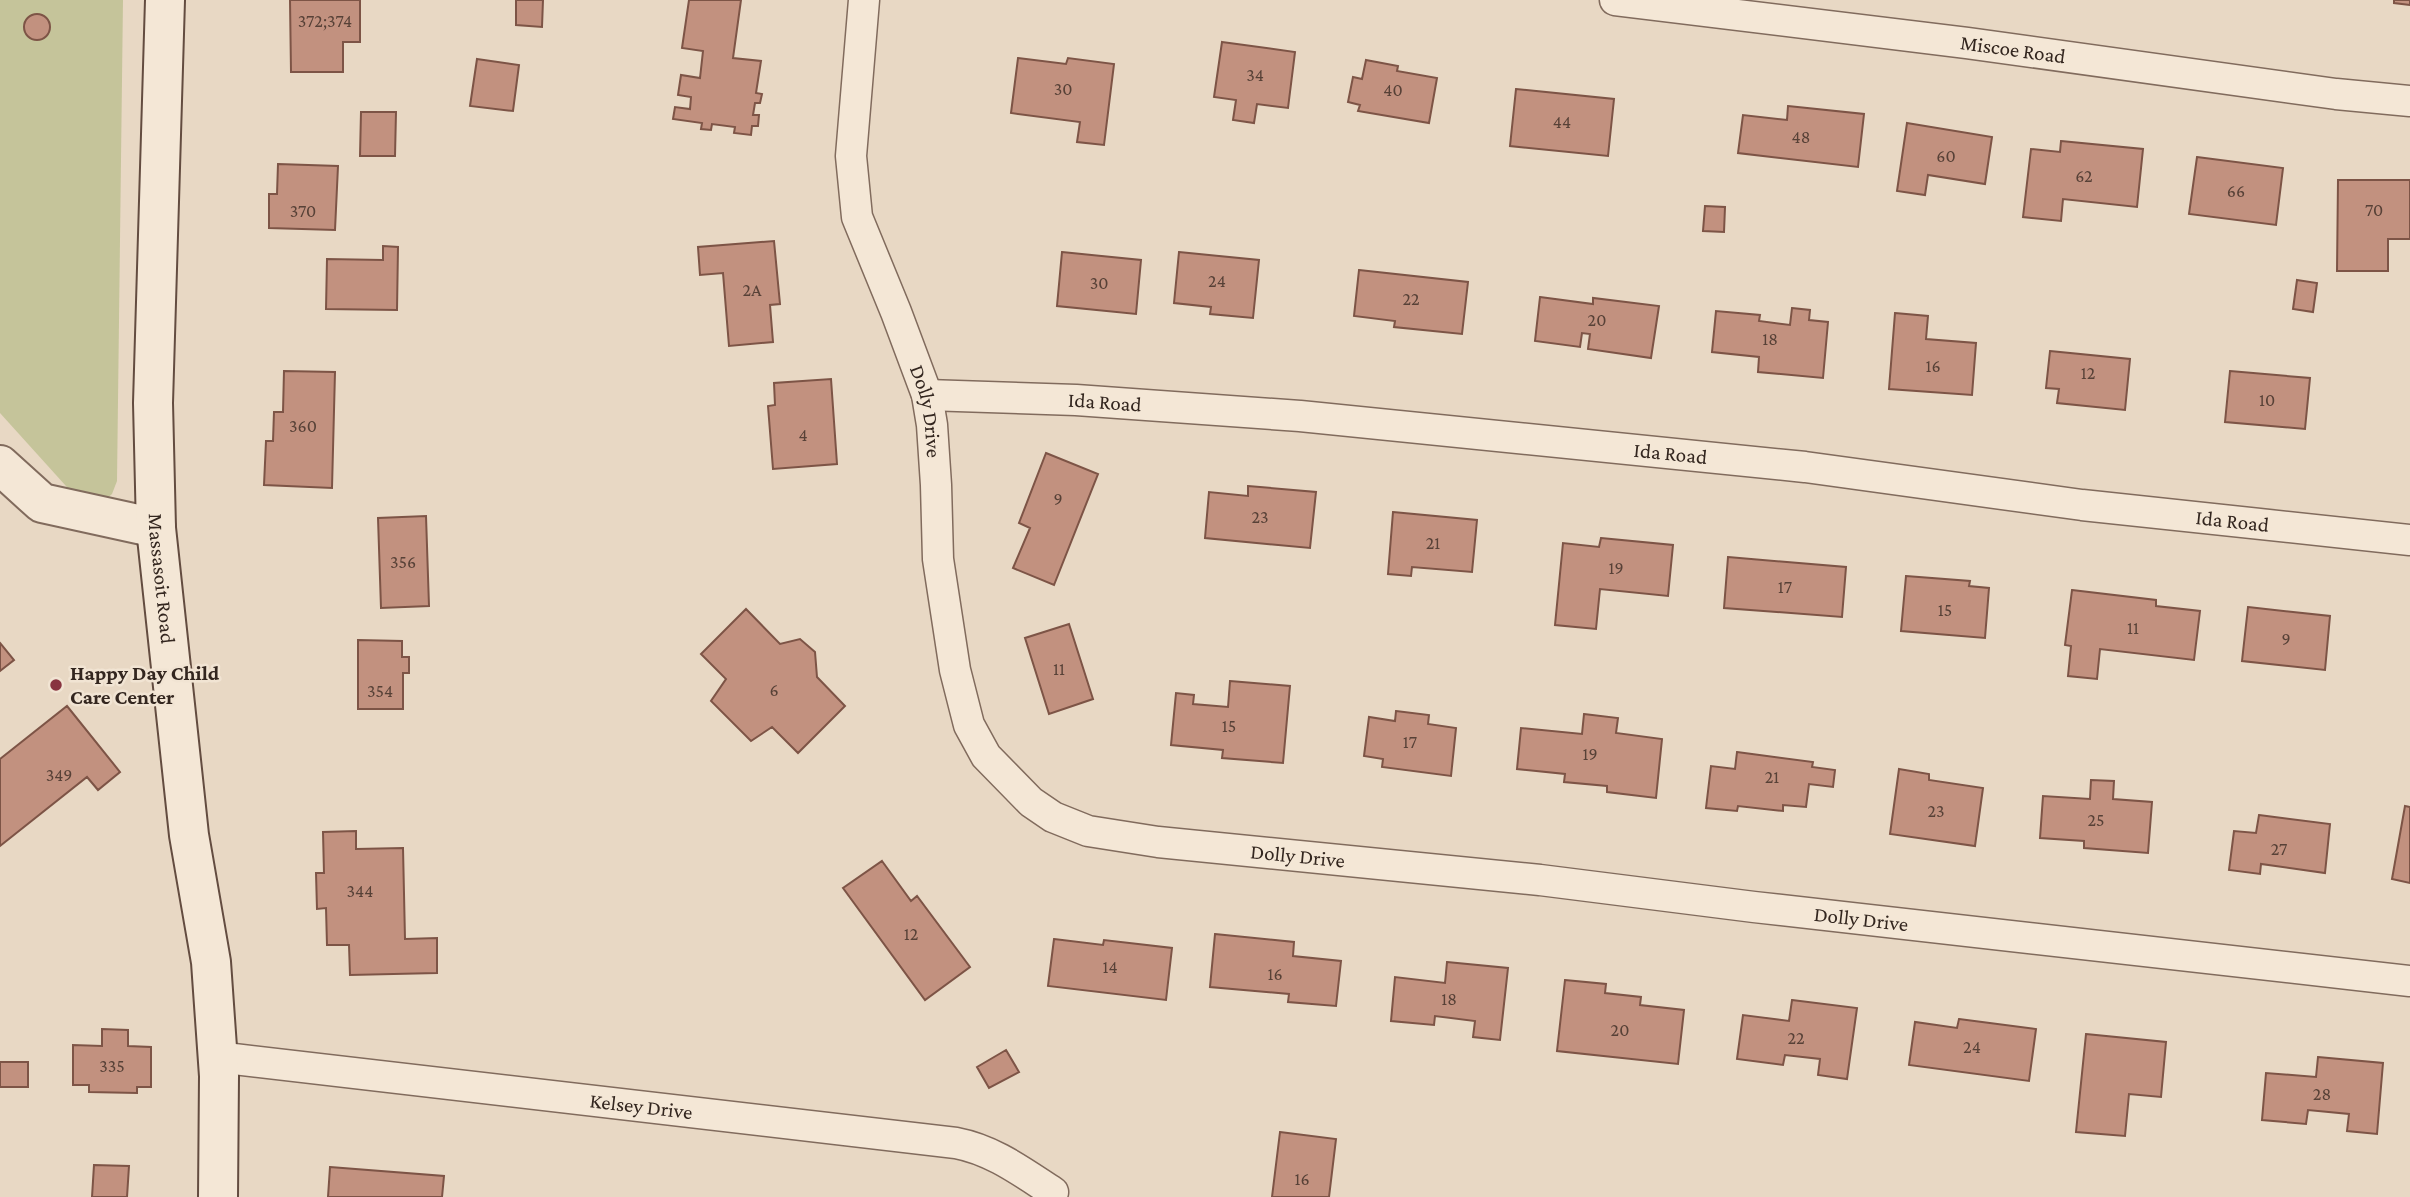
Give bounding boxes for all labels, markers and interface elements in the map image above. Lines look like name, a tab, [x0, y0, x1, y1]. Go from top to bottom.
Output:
house number: 372;374	[298, 11, 352, 31]
street label: Miscoe Road	[1959, 30, 2067, 68]
house number: 34	[1246, 65, 1264, 85]
house number: 30	[1054, 79, 1072, 99]
house number: 40	[1383, 80, 1403, 100]
house number: 44	[1553, 112, 1571, 132]
house number: 48	[1792, 127, 1810, 147]
house number: 60	[1936, 146, 1956, 166]
house number: 62	[2075, 166, 2093, 186]
house number: 66	[2227, 181, 2245, 201]
house number: 70	[2365, 200, 2383, 220]
house number: 370	[290, 201, 316, 221]
house number: 24	[1208, 271, 1226, 291]
house number: 30	[1090, 273, 1108, 293]
house number: 2A	[743, 280, 762, 300]
house number: 22	[1402, 289, 1420, 309]
house number: 20	[1588, 310, 1606, 330]
house number: 18	[1762, 329, 1778, 349]
house number: 16	[1925, 356, 1941, 376]
street label: Dolly Drive	[905, 361, 946, 459]
house number: 12	[2081, 363, 2095, 383]
street label: Ida Road	[1068, 388, 1142, 417]
house number: 10	[2259, 390, 2275, 410]
house number: 360	[289, 416, 317, 436]
house number: 4	[798, 425, 808, 445]
street label: Ida Road	[1633, 438, 1708, 469]
house number: 9	[1053, 489, 1063, 509]
street label: Ida Road	[2194, 505, 2270, 537]
house number: 23	[1251, 507, 1269, 527]
street label: Massasoit Road	[144, 513, 180, 645]
house number: 21	[1426, 533, 1440, 553]
house number: 356	[390, 552, 416, 572]
house number: 19	[1608, 558, 1624, 578]
house number: 17	[1778, 577, 1792, 597]
house number: 15	[1938, 600, 1952, 620]
house number: 11	[2127, 618, 2139, 638]
house number: 9	[2281, 629, 2291, 649]
house number: 11	[1053, 659, 1065, 679]
place label: Happy Day Child Care Center	[70, 661, 220, 709]
marker: Happy Day Child Care Center	[48, 677, 64, 693]
house number: 6	[769, 680, 779, 700]
house number: 354	[367, 681, 393, 701]
house number: 15	[1222, 716, 1236, 736]
house number: 17	[1403, 732, 1417, 752]
house number: 19	[1582, 744, 1598, 764]
house number: 349	[46, 765, 72, 785]
house number: 21	[1765, 767, 1779, 787]
house number: 23	[1927, 801, 1945, 821]
house number: 25	[2087, 810, 2105, 830]
street label: Dolly Drive	[1249, 839, 1346, 873]
house number: 27	[2271, 839, 2287, 859]
house number: 344	[347, 881, 373, 901]
street label: Dolly Drive	[1813, 902, 1910, 936]
house number: 12	[904, 924, 918, 944]
house number: 14	[1102, 957, 1118, 977]
house number: 16	[1267, 964, 1283, 984]
house number: 18	[1441, 989, 1457, 1009]
house number: 20	[1611, 1020, 1629, 1040]
house number: 22	[1787, 1028, 1805, 1048]
house number: 24	[1963, 1037, 1981, 1057]
house number: 335	[99, 1056, 125, 1076]
house number: 28	[2313, 1084, 2331, 1104]
street label: Kelsey Drive	[588, 1088, 694, 1124]
house number: 16	[1294, 1169, 1310, 1189]

